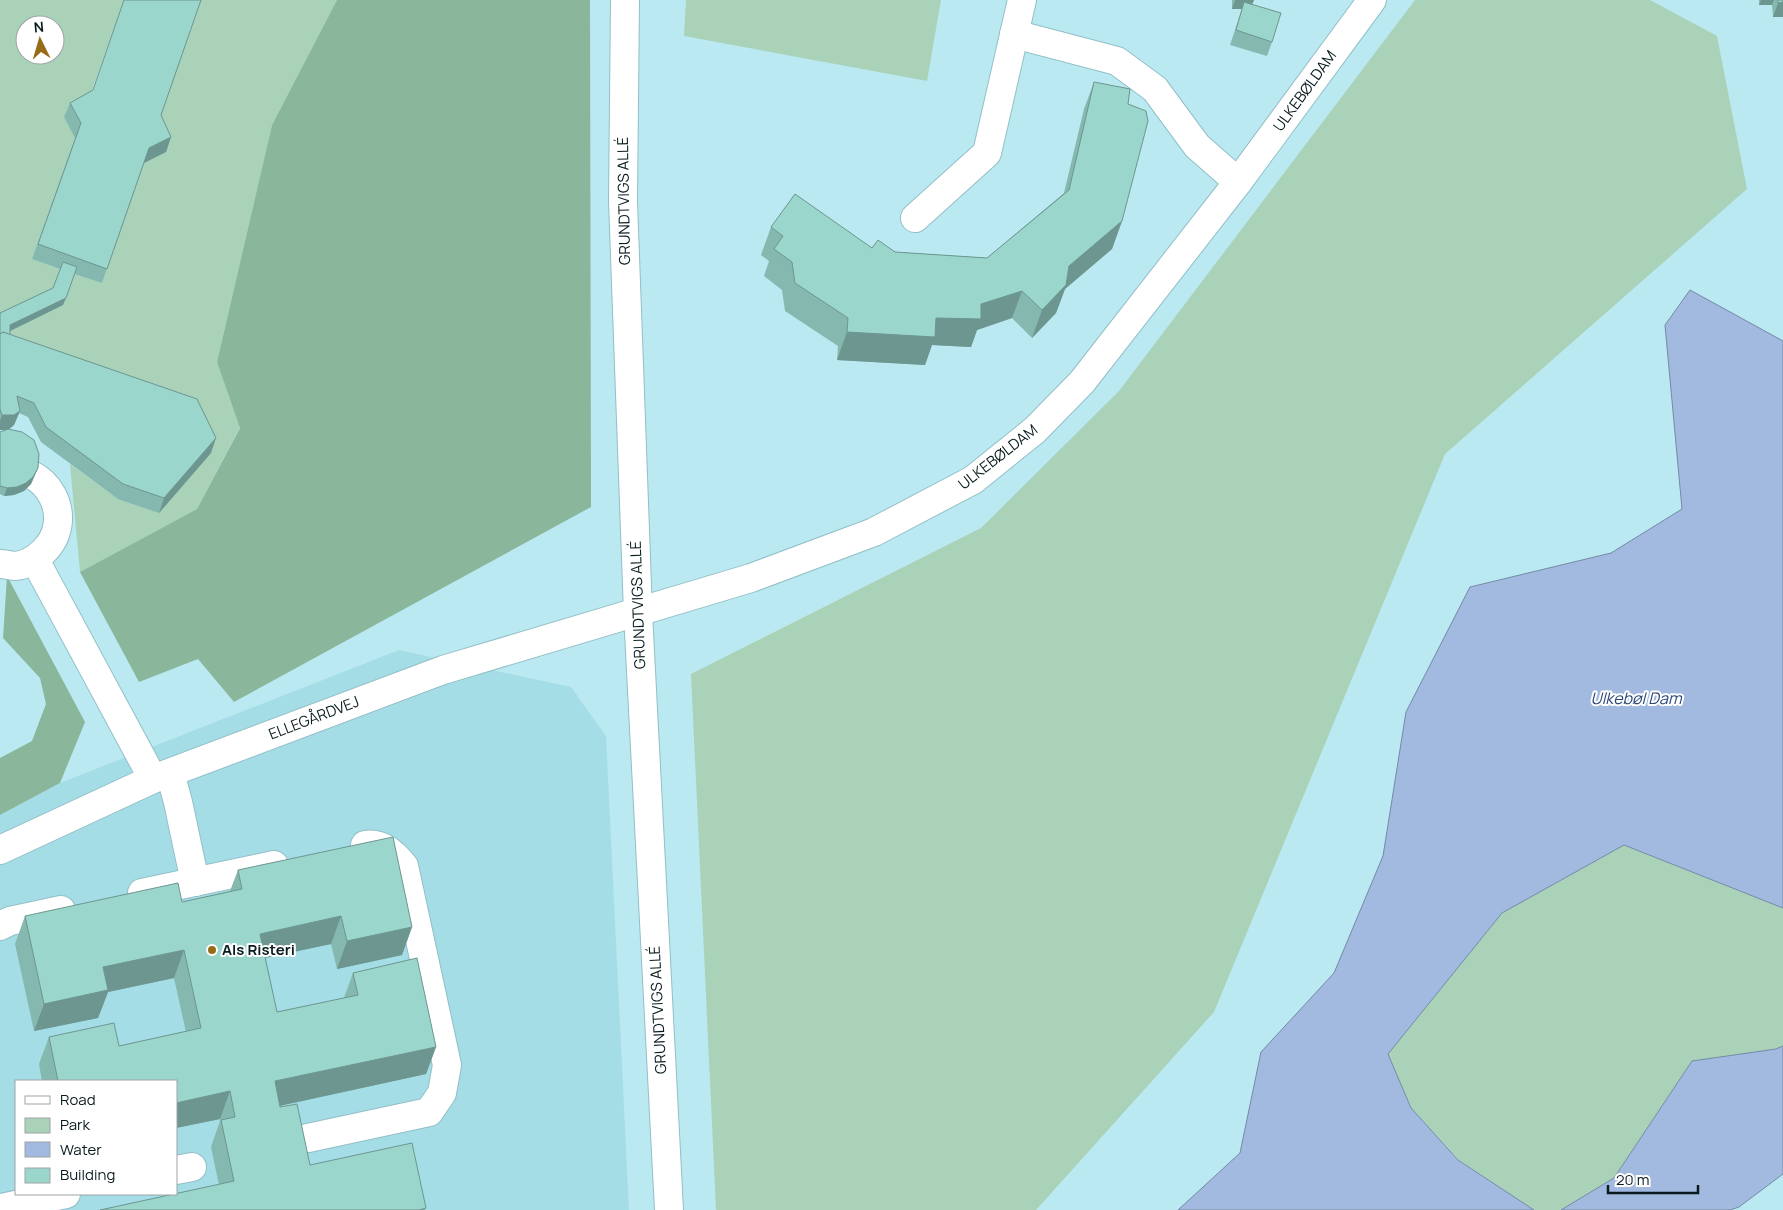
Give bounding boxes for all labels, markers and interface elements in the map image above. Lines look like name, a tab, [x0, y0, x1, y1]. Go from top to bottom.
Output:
north arrow	[15, 15, 65, 65]
text: N	[33, 17, 45, 36]
street label: ULKEBØLDAM	[1268, 46, 1341, 135]
street label: GRUNDTVIGS ALLÉ	[612, 137, 635, 265]
street label: ULKEBØLDAM	[954, 419, 1042, 494]
street label: GRUNDTVIGS ALLÉ	[625, 541, 650, 669]
water label: Ulkebøl Dam	[1590, 687, 1683, 709]
street label: ELLEGÅRDVEJ	[266, 691, 362, 744]
place label: Als Risteri	[222, 939, 295, 960]
marker: Als Risteri	[206, 944, 218, 956]
street label: GRUNDTVIGS ALLÉ	[644, 945, 671, 1075]
legend	[15, 1080, 178, 1195]
text: Road	[60, 1089, 96, 1110]
text: Park	[60, 1114, 90, 1135]
text: Water	[60, 1139, 102, 1160]
scale bar	[1608, 1162, 1698, 1194]
text: Building	[60, 1164, 115, 1185]
text: 20 m	[1616, 1169, 1649, 1190]

